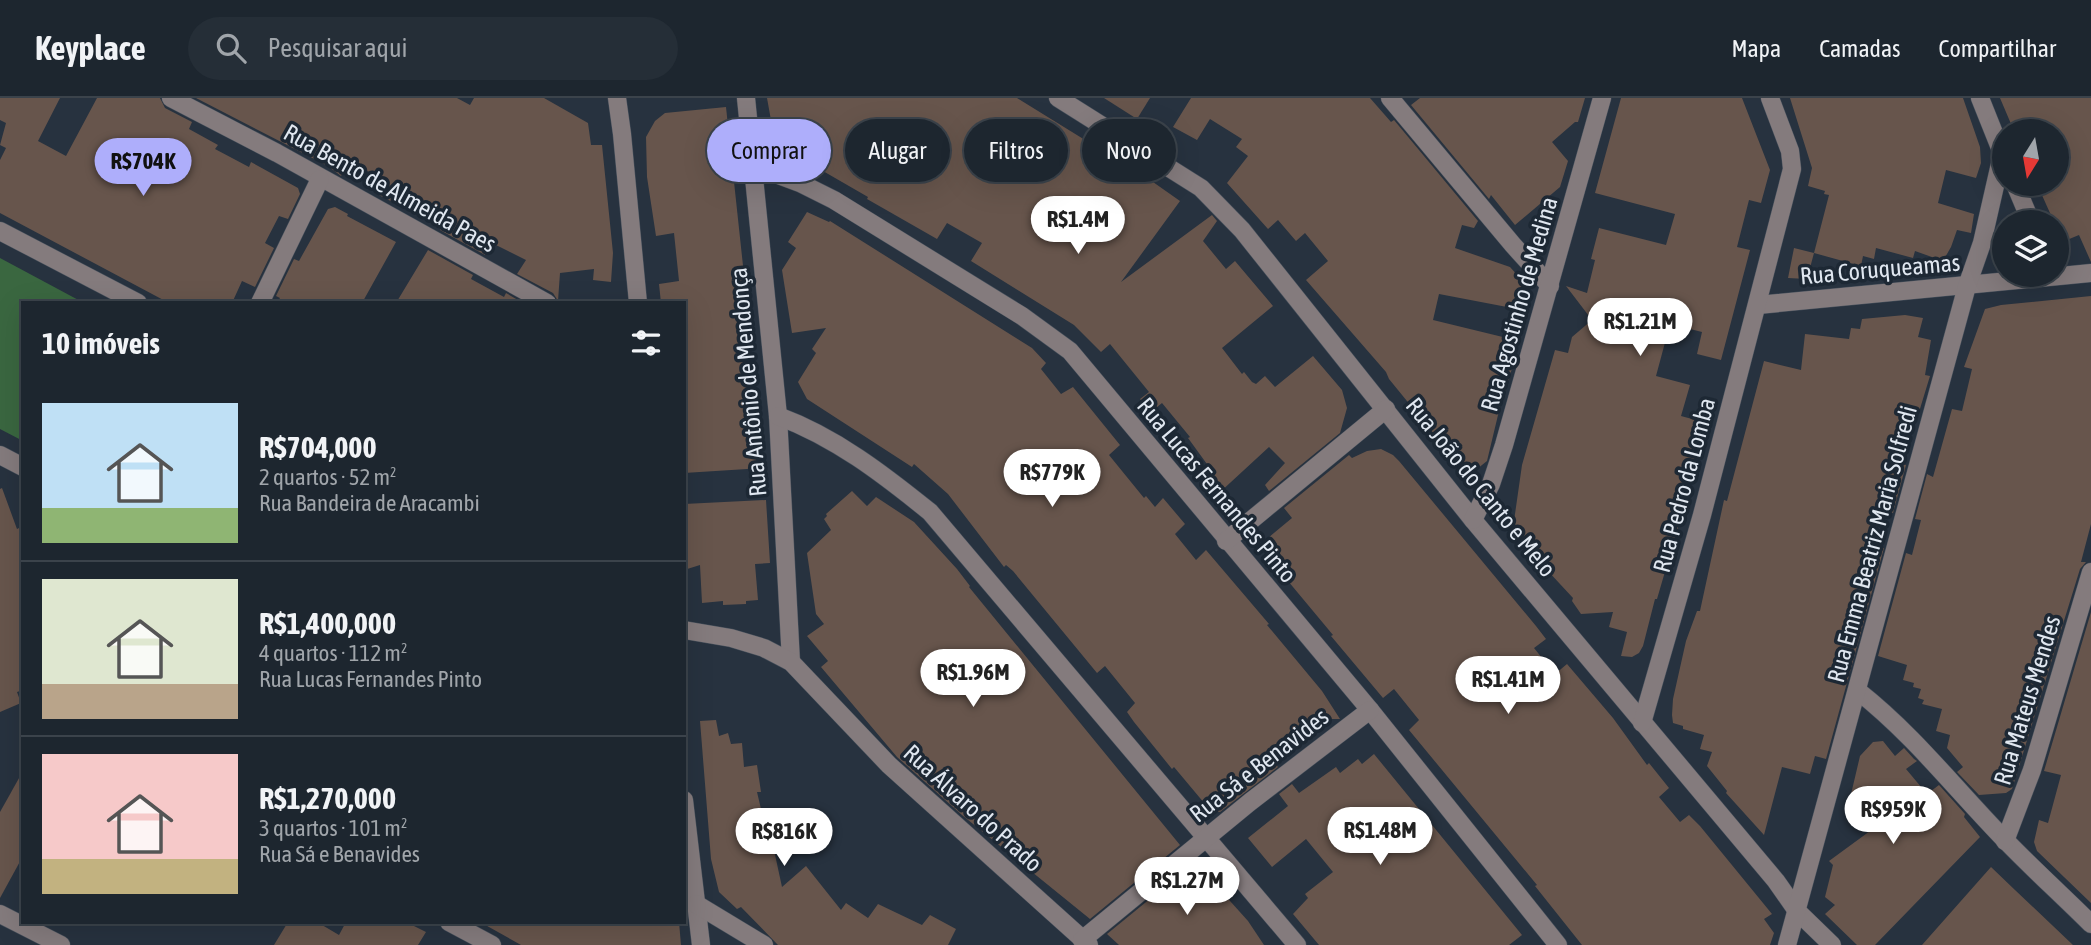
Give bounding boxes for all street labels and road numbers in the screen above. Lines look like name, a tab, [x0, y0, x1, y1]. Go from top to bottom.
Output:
street label: Rua Bento de Almeida Paes	[279, 118, 501, 258]
street label: Rua Agostinho de Medina	[1475, 194, 1563, 414]
street label: Rua Coruqueamas	[1799, 249, 1961, 289]
street label: Rua Antônio de Mendonça	[725, 266, 771, 498]
street label: Rua Lucas Fernandes Pinto	[1132, 392, 1302, 588]
street label: Rua João do Canto e Melo	[1401, 392, 1561, 582]
street label: Rua Pedro da Lomba	[1648, 395, 1720, 575]
street label: Rua Emma Beatriz Maria Solfredi	[1822, 403, 1922, 685]
street label: Rua Mateus Mendes	[1988, 612, 2066, 788]
street label: Rua Sá e Benavides	[1185, 703, 1333, 827]
street label: Rua Álvaro do Prado	[898, 739, 1048, 877]

